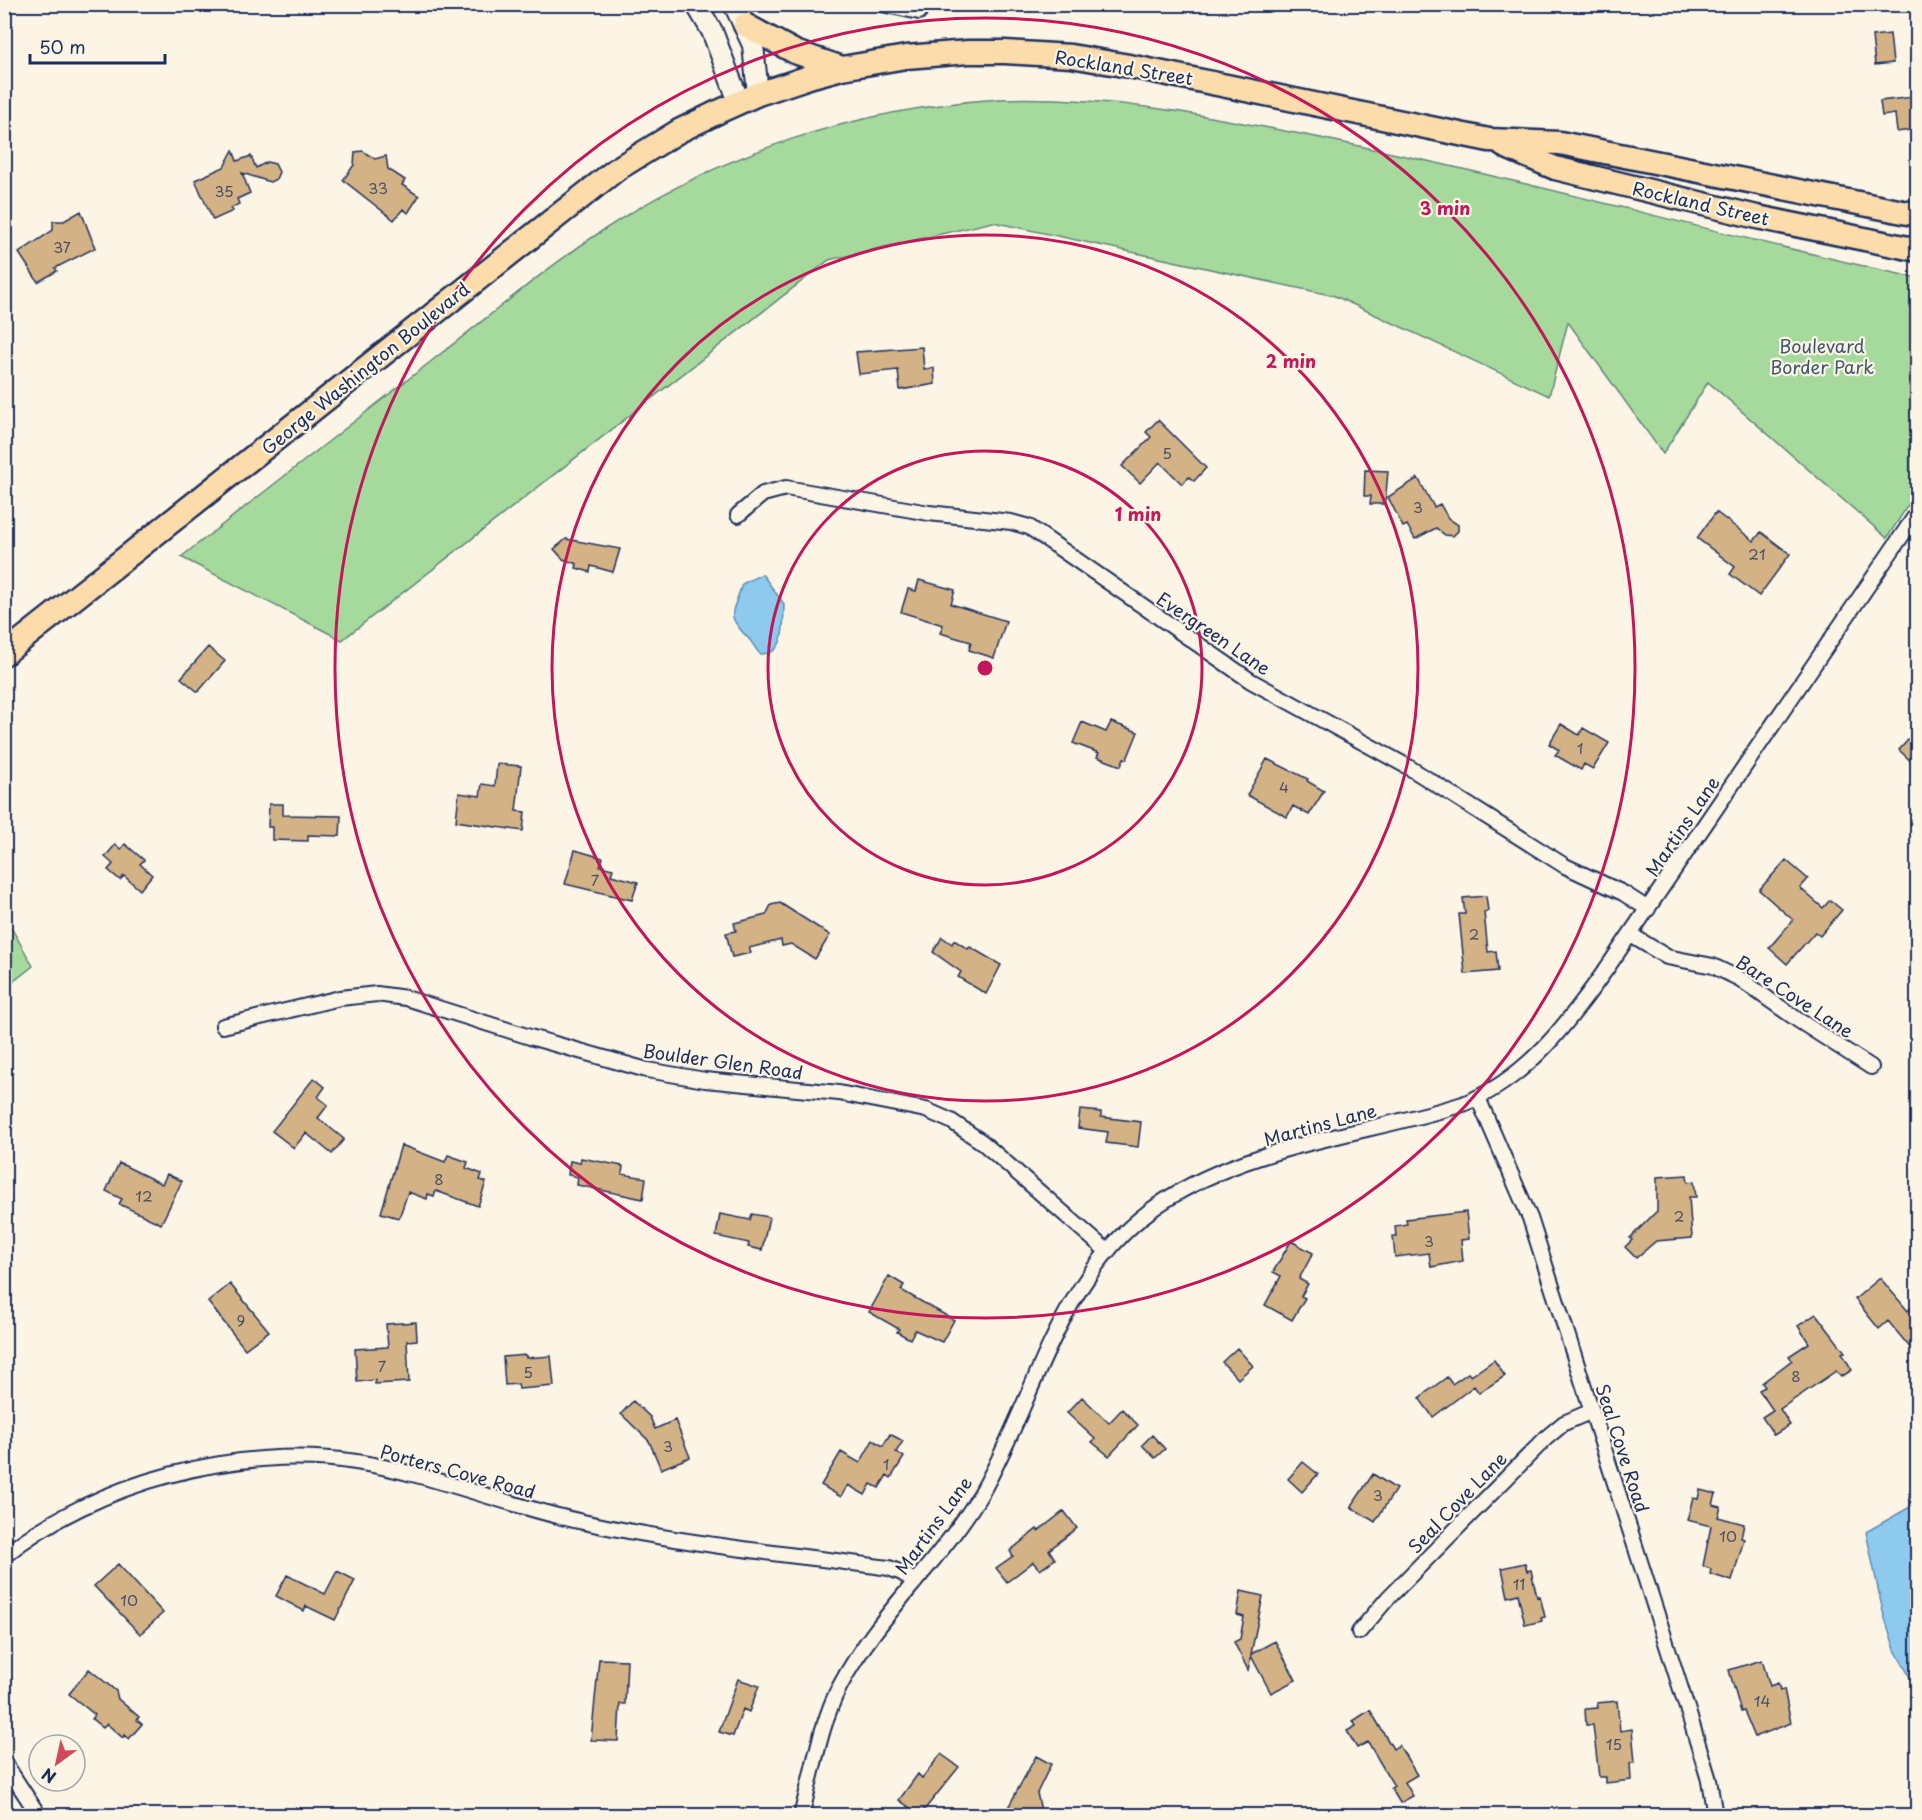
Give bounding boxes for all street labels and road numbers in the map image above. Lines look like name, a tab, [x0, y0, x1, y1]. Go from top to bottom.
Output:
street label: Rockland Street	[1053, 43, 1195, 91]
street label: Rockland Street	[1630, 174, 1772, 232]
street label: George Washington Boulevard	[255, 275, 475, 461]
street label: Evergreen Lane	[1152, 585, 1276, 681]
street label: Martins Lane	[1638, 770, 1726, 882]
street label: Bare Cove Lane	[1731, 948, 1859, 1044]
street label: Boulder Glen Road	[641, 1036, 805, 1086]
street label: Martins Lane	[1261, 1096, 1379, 1152]
street label: Seal Cove Road	[1589, 1380, 1657, 1516]
street label: Porters Cove Road	[377, 1437, 539, 1505]
street label: Seal Cove Lane	[1401, 1445, 1513, 1559]
street label: Martins Lane	[888, 1470, 978, 1580]

